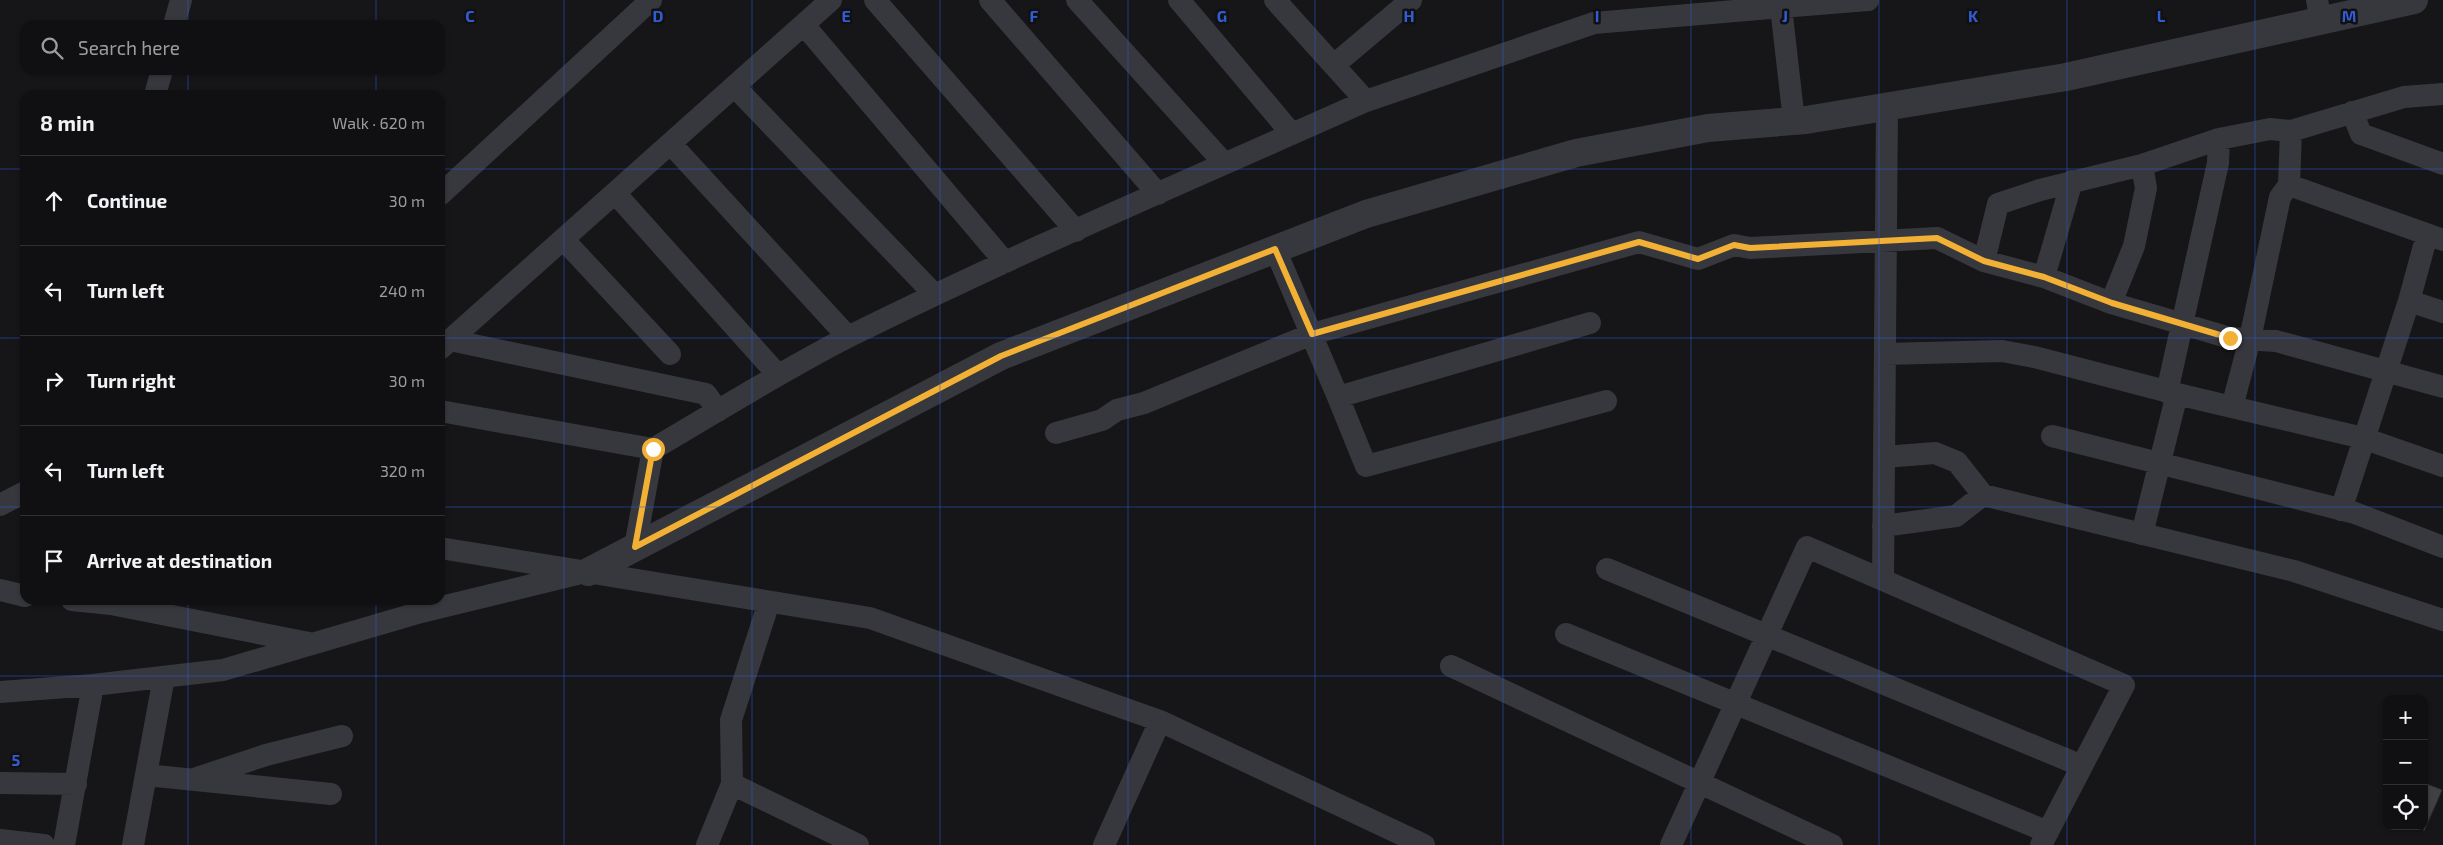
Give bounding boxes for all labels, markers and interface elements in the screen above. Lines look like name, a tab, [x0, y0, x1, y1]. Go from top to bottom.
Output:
text: C	[465, 6, 475, 25]
text: D	[653, 6, 664, 25]
text: E	[841, 6, 851, 25]
text: F	[1030, 6, 1039, 25]
text: G	[1217, 6, 1227, 25]
text: H	[1403, 6, 1415, 25]
text: I	[1595, 6, 1599, 25]
text: J	[1782, 6, 1788, 25]
text: K	[1968, 6, 1979, 25]
text: L	[2157, 6, 2166, 25]
text: M	[2342, 6, 2356, 25]
search box	[20, 20, 445, 75]
icon: search	[38, 34, 66, 62]
text: Search here	[78, 36, 180, 59]
text: 8 min	[40, 110, 95, 135]
text: Walk · 620 m	[332, 113, 425, 132]
icon: ahead	[40, 187, 68, 215]
text: Continue	[87, 189, 167, 212]
text: 30 m	[389, 191, 425, 210]
icon: left	[40, 277, 68, 305]
text: Turn left	[87, 279, 164, 302]
text: 240 m	[379, 281, 425, 300]
route end	[2219, 327, 2242, 350]
icon: right	[40, 367, 68, 395]
text: Turn right	[87, 369, 175, 392]
text: 30 m	[389, 371, 425, 390]
route start	[642, 438, 665, 461]
icon: left	[40, 457, 68, 485]
text: Turn left	[87, 459, 164, 482]
text: 320 m	[380, 461, 425, 480]
icon: arrive	[40, 547, 68, 575]
text: Arrive at destination	[87, 549, 272, 572]
map controls	[2383, 695, 2428, 830]
button: +	[2383, 695, 2428, 740]
button: −	[2383, 740, 2428, 785]
text: 5	[12, 750, 21, 769]
button: locate	[2383, 785, 2428, 830]

